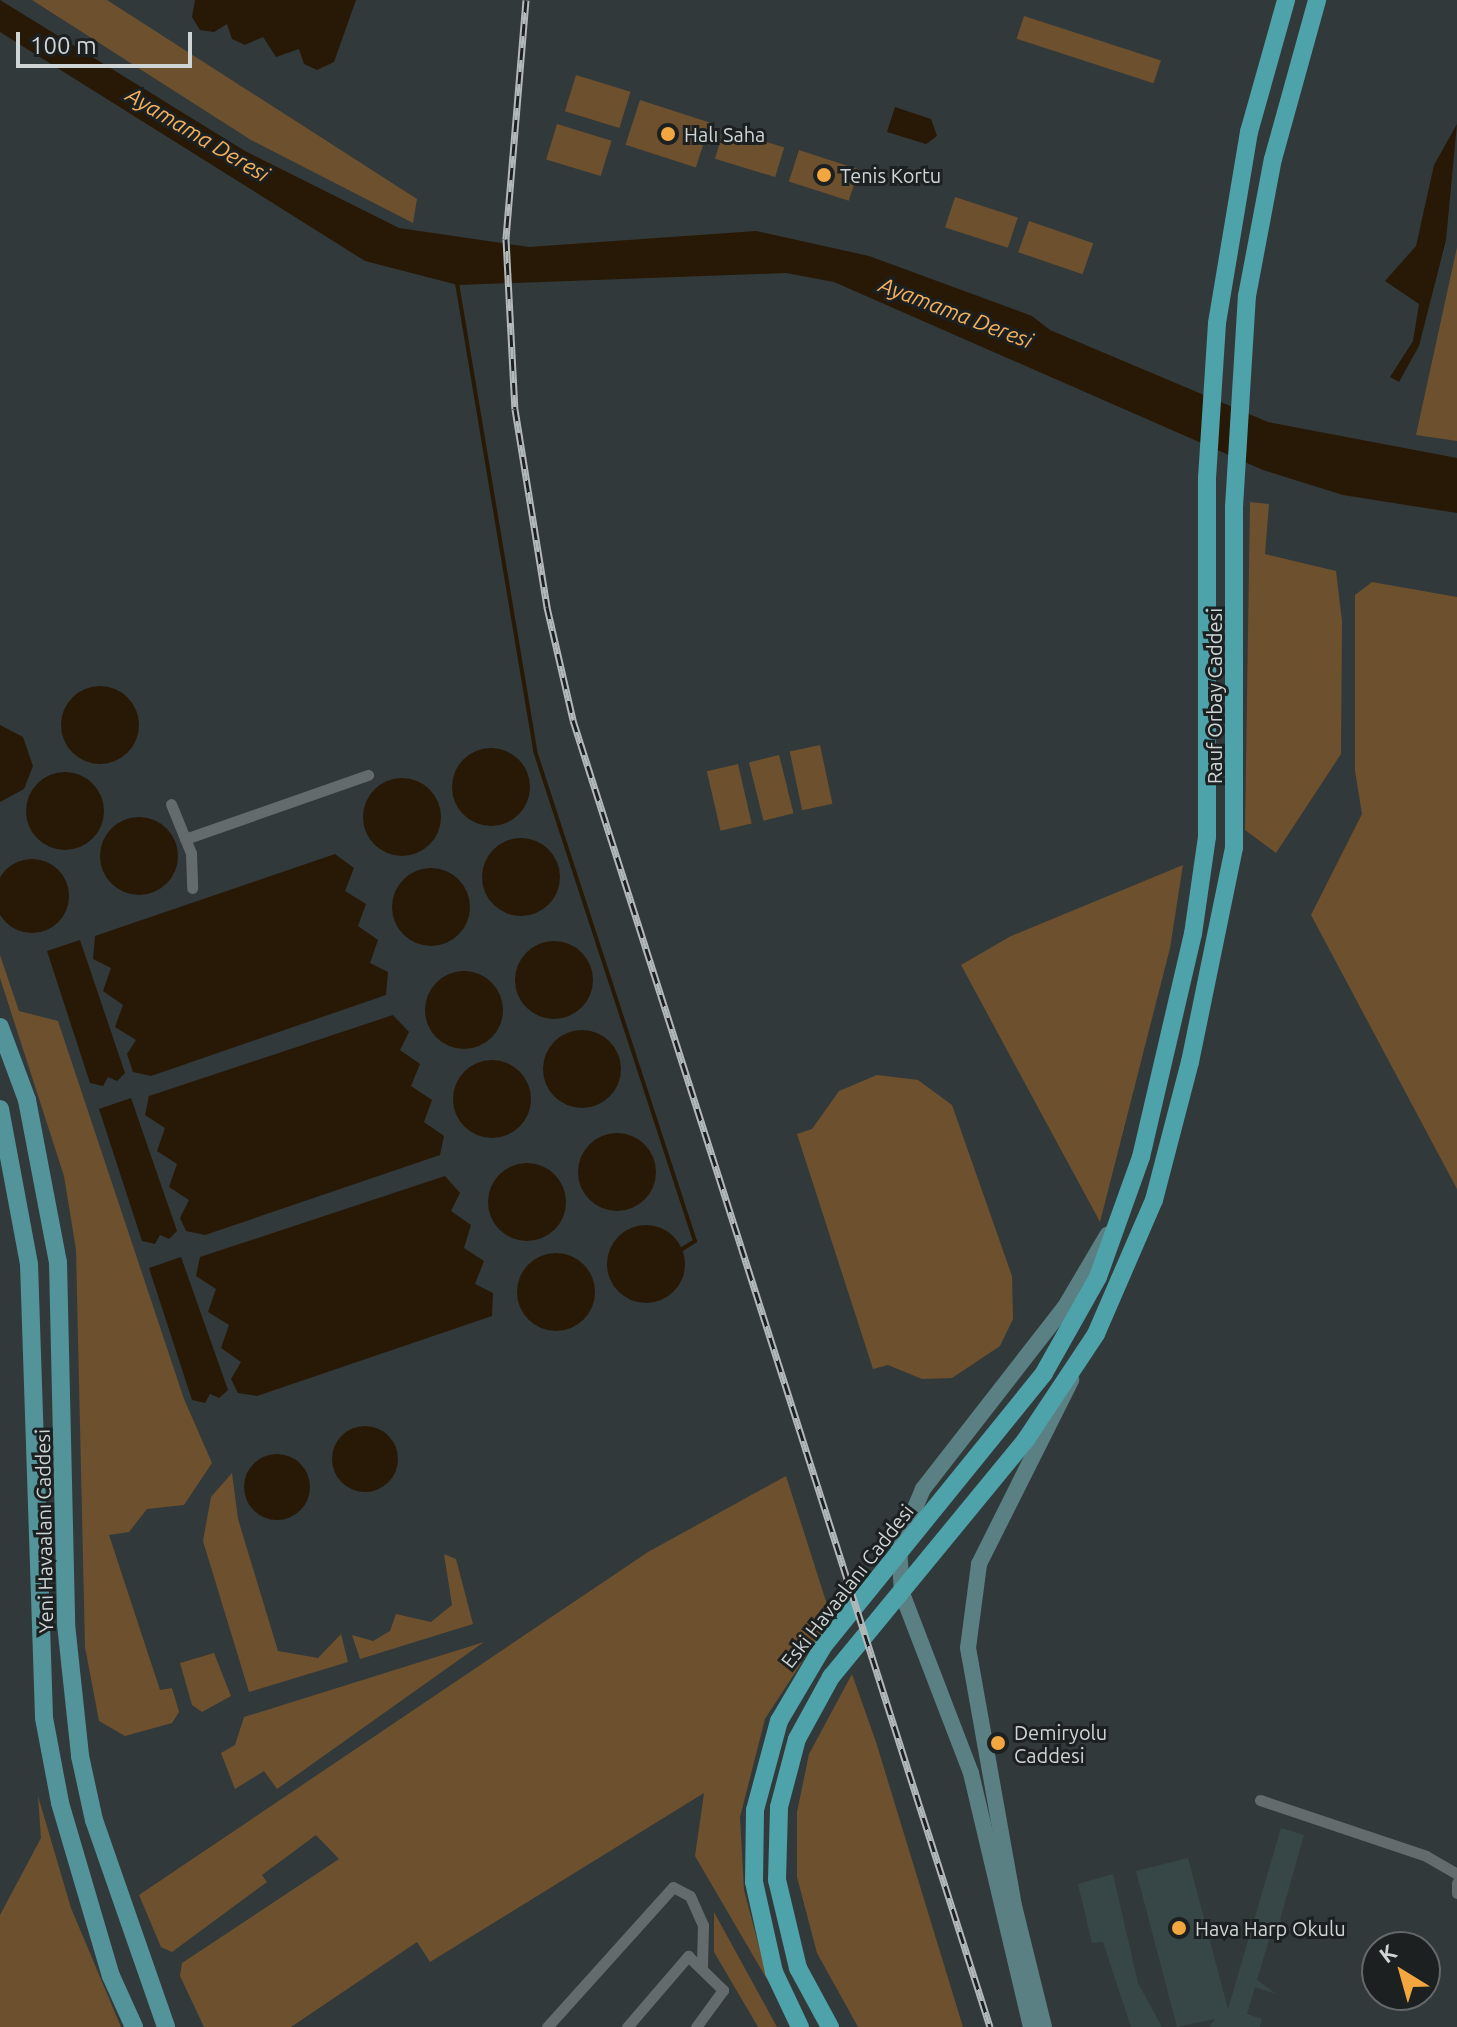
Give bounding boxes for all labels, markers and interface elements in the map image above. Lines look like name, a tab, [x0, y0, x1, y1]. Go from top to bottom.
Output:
scale bar	[20, 16, 196, 66]
text: 100 m	[30, 32, 97, 59]
water label: Ayamama Deresi	[122, 81, 274, 187]
place label: Halı Saha	[684, 122, 765, 146]
marker: Halı Saha	[659, 125, 677, 143]
place label: Tenis Kortu	[840, 163, 941, 187]
marker: Tenis Kortu	[815, 166, 833, 184]
water label: Ayamama Deresi	[876, 271, 1036, 353]
street label: Rauf Orbay Caddesi	[1202, 608, 1226, 784]
street label: Yeni Havaalanı Caddesi	[30, 1429, 58, 1633]
street label: Eski Havaalanı Caddesi	[776, 1499, 918, 1673]
place label: Demiryolu Caddesi	[1014, 1720, 1107, 1767]
marker: Demiryolu Caddesi	[989, 1734, 1007, 1752]
place label: Hava Harp Okulu	[1195, 1916, 1346, 1940]
marker: Hava Harp Okulu	[1170, 1919, 1188, 1937]
north arrow	[1361, 1931, 1441, 2011]
text: K	[1374, 1939, 1401, 1967]

